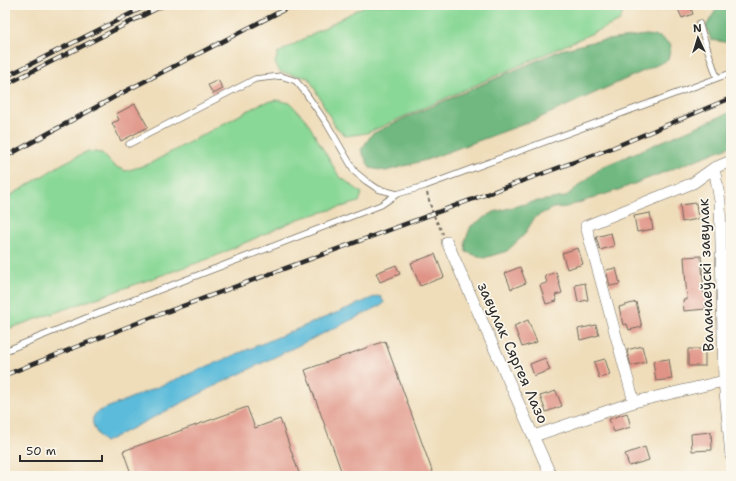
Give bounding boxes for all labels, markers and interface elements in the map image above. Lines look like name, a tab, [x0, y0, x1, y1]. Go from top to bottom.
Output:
north arrow	[678, 18, 718, 58]
text: N	[692, 21, 702, 36]
street label: Валачаеўскі завулак	[693, 198, 719, 352]
street label: завулак Сяргея Лазо	[473, 279, 553, 427]
scale bar	[20, 437, 102, 463]
text: 50 m	[26, 443, 56, 459]

